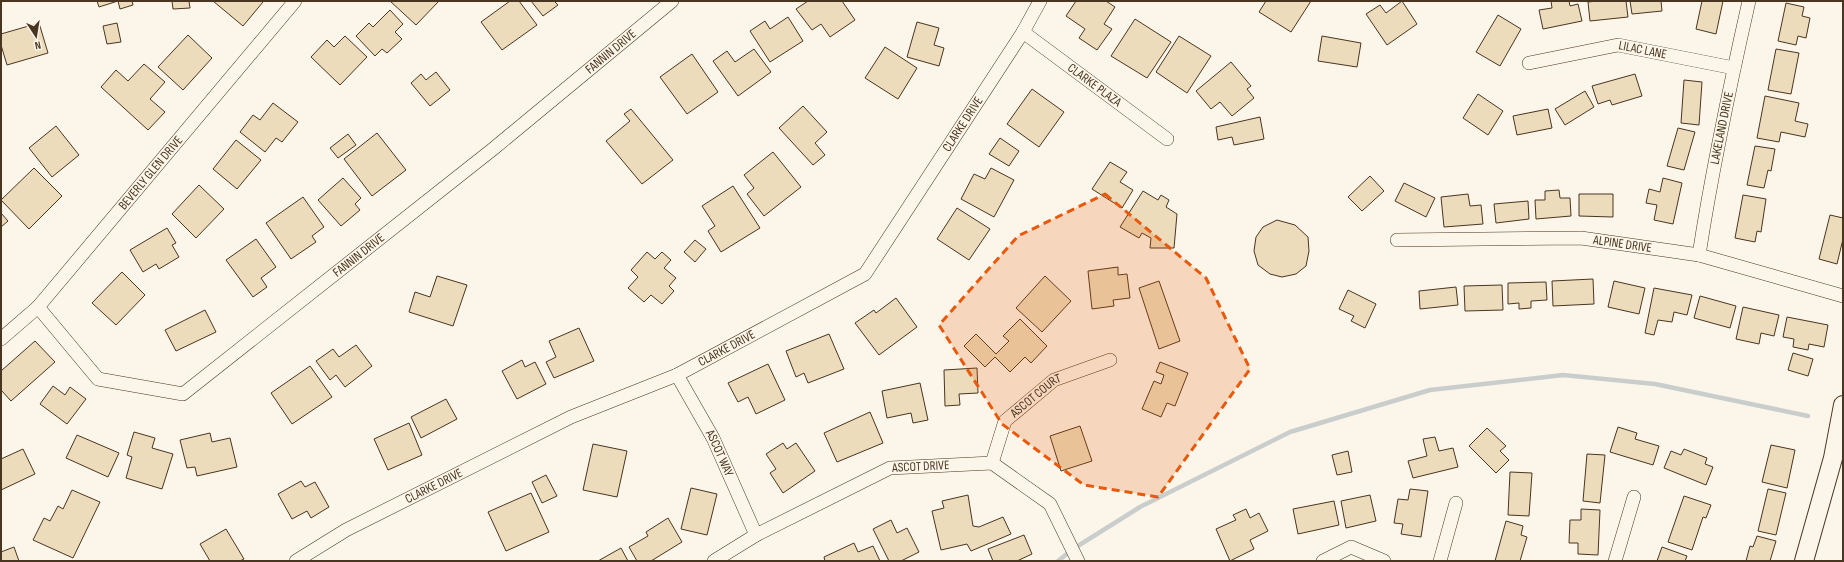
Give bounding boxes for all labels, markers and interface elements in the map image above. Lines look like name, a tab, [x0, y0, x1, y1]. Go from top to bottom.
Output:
north arrow	[16, 16, 56, 56]
street label: FANNIN DRIVE	[582, 26, 640, 77]
street label: LILAC LANE	[1617, 37, 1668, 62]
text: N	[34, 38, 42, 52]
street label: CLARKE PLAZA	[1064, 60, 1125, 111]
street label: LAKELAND DRIVE	[1707, 90, 1737, 166]
street label: CLARKE DRIVE	[939, 94, 987, 155]
street label: BEVERLY GLEN DRIVE	[115, 133, 186, 213]
street label: FANNIN DRIVE	[330, 230, 388, 280]
street label: ALPINE DRIVE	[1591, 232, 1653, 256]
street label: CLARKE DRIVE	[695, 327, 758, 370]
street label: ASCOT COURT	[1006, 370, 1063, 422]
street label: ASCOT WAY	[701, 426, 737, 479]
street label: ASCOT DRIVE	[891, 457, 950, 476]
street label: CLARKE DRIVE	[402, 465, 465, 507]

